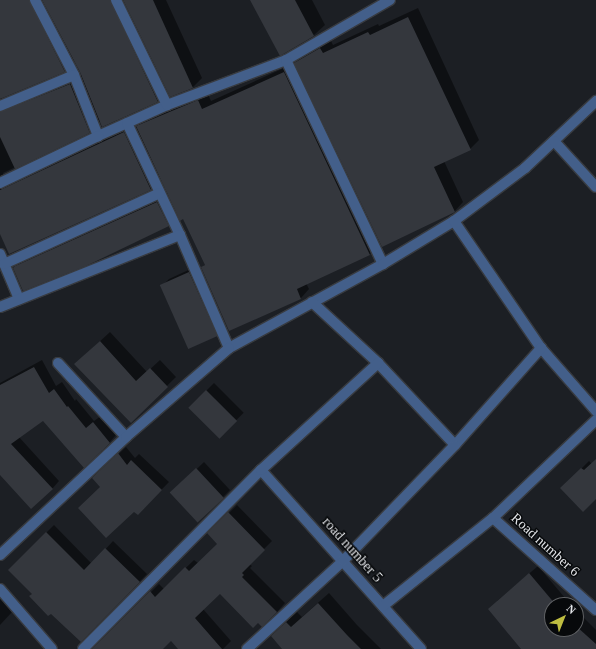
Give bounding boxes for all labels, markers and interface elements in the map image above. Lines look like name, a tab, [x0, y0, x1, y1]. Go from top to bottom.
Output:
street label: Road number 6	[507, 510, 583, 580]
street label: road number 5	[318, 514, 386, 586]
north arrow	[544, 597, 584, 637]
text: N	[564, 602, 578, 616]

